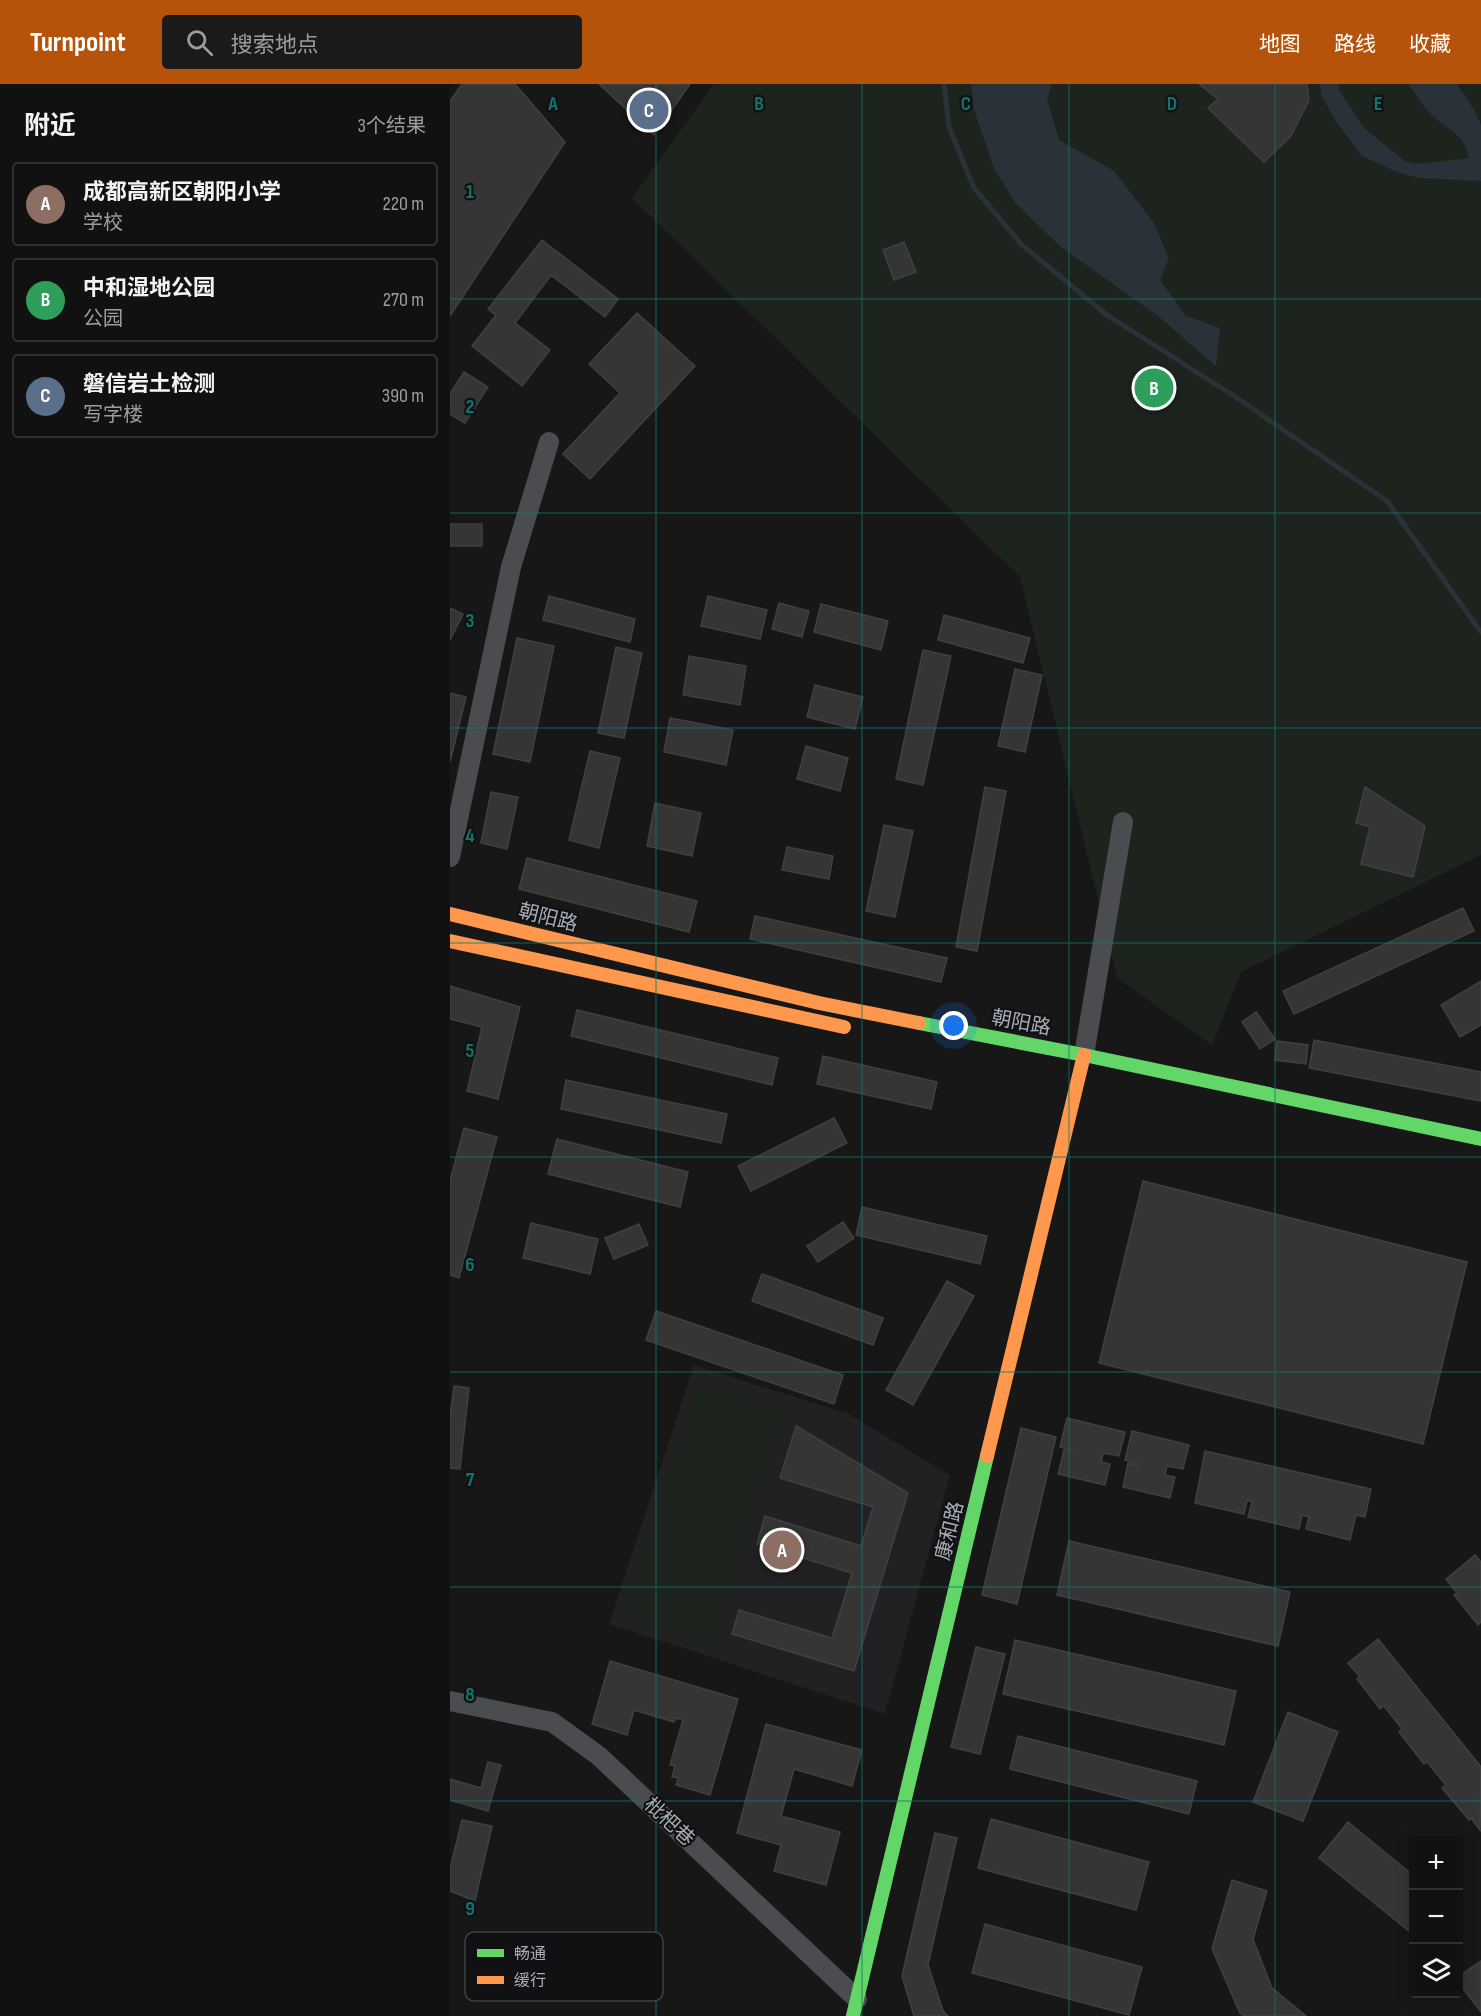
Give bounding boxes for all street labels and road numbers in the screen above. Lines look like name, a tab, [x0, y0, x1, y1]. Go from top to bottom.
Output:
street label: 朝阳路	[516, 899, 580, 937]
street label: 朝阳路	[989, 1005, 1053, 1041]
street label: 康和路	[931, 1499, 969, 1563]
street label: 枇杷巷	[639, 1793, 699, 1851]

